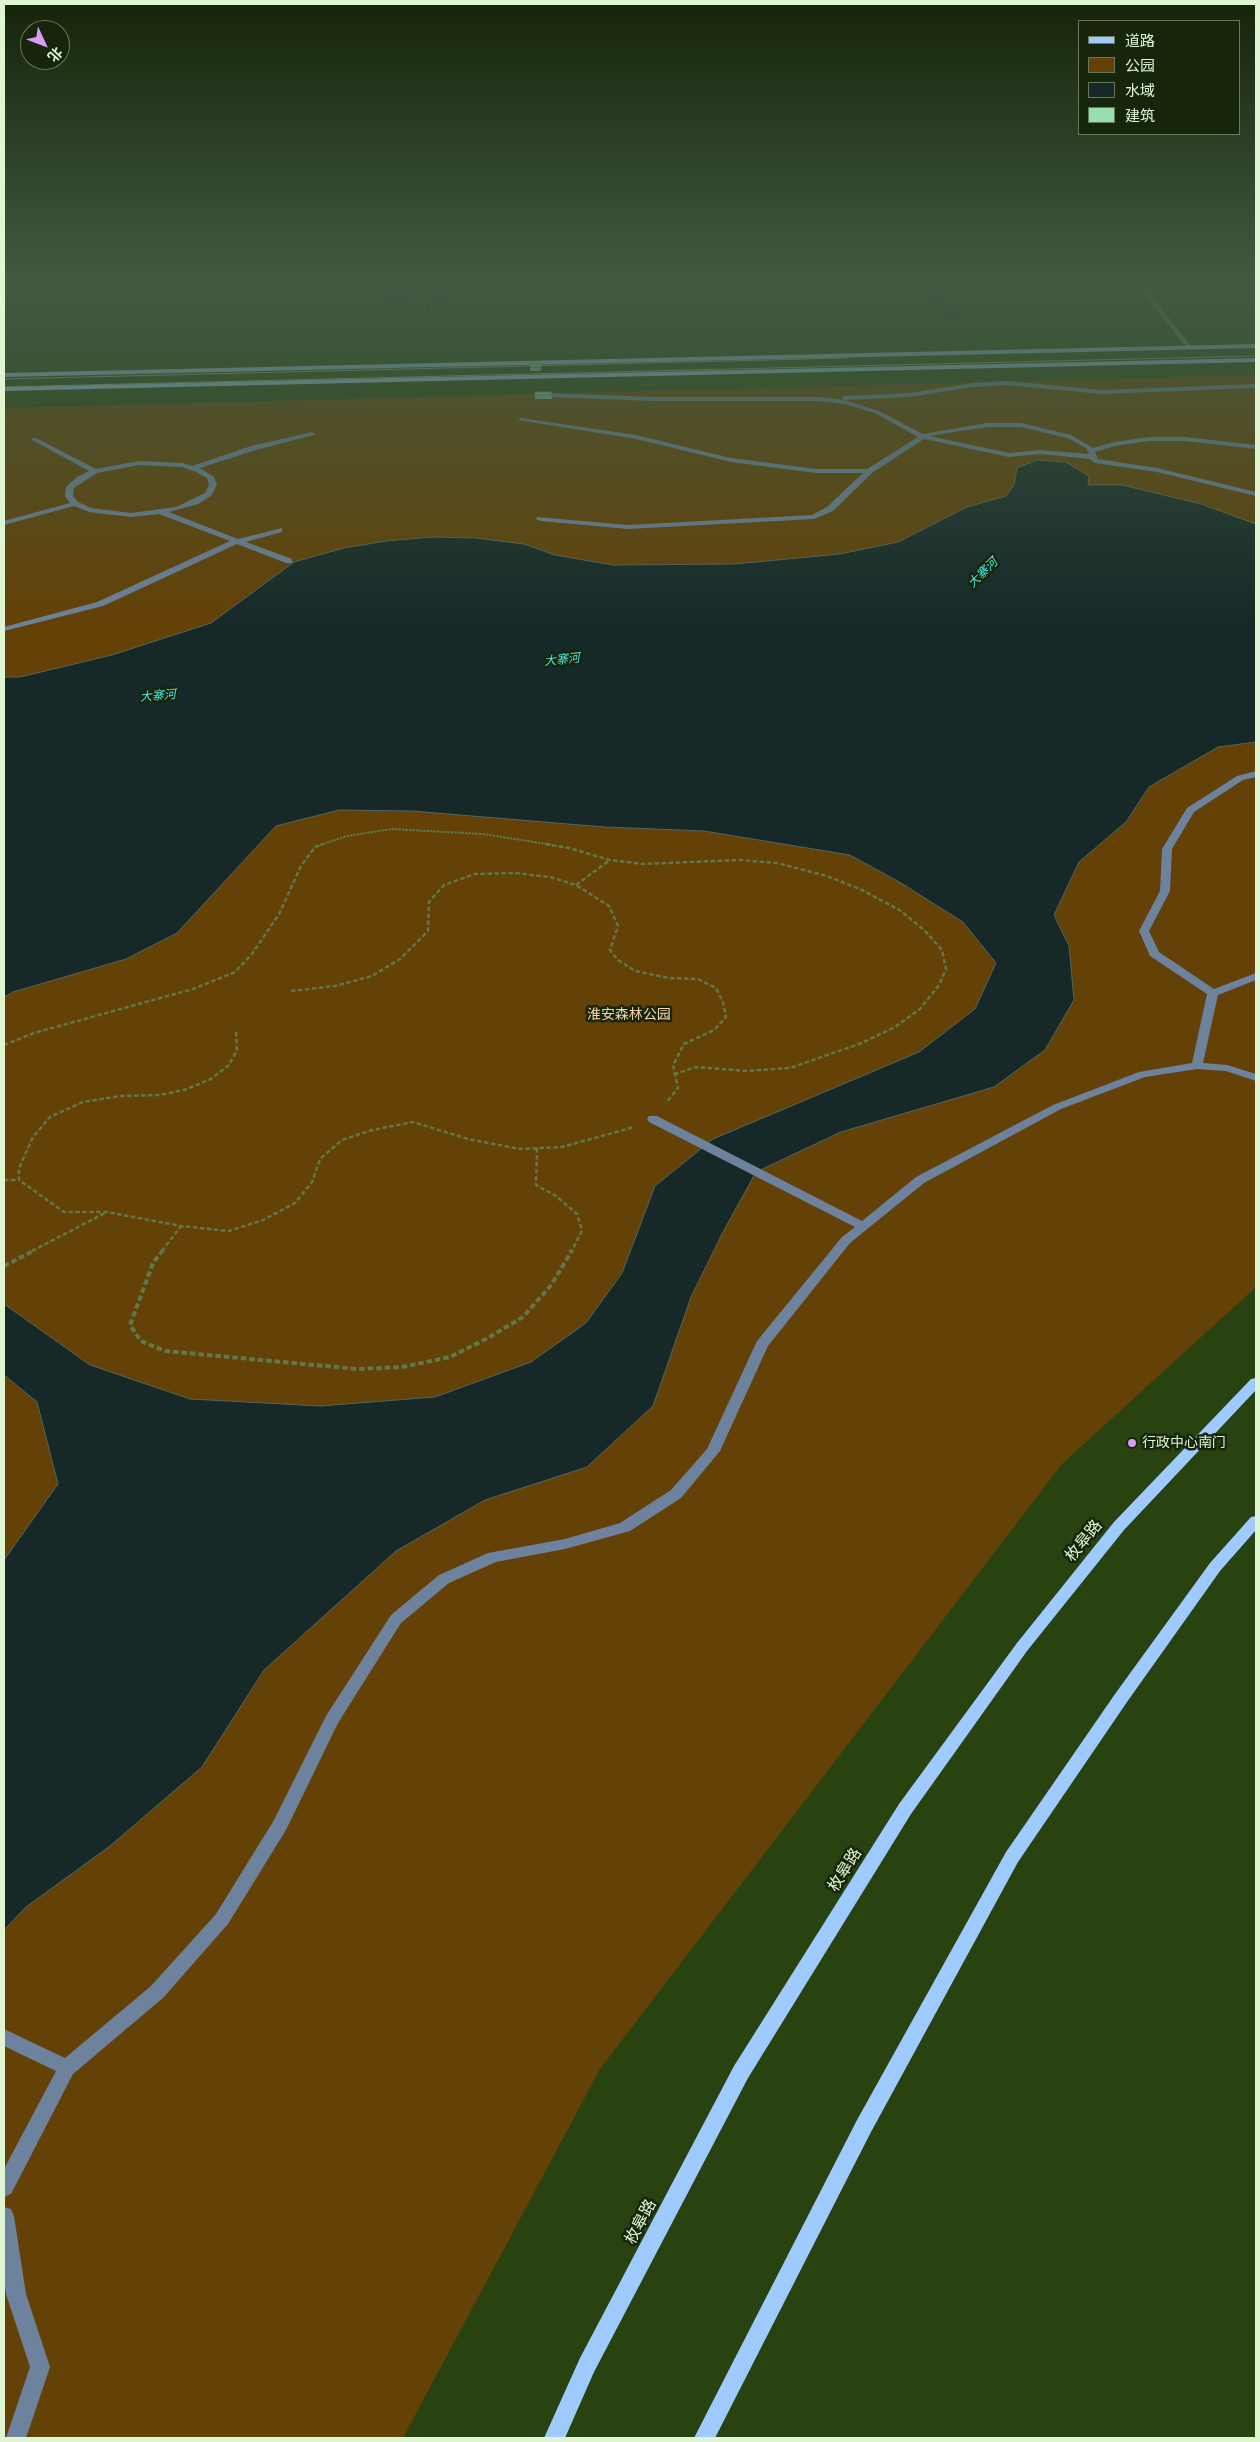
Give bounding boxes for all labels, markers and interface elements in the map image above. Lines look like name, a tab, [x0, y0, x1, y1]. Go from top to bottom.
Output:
north arrow	[20, 20, 70, 70]
legend	[1078, 20, 1240, 135]
text: 道路	[1125, 31, 1155, 50]
text: 北	[44, 43, 67, 66]
text: 公园	[1125, 56, 1155, 75]
text: 水域	[1125, 81, 1155, 100]
text: 建筑	[1125, 106, 1155, 125]
water label: 大寨河	[965, 555, 1001, 591]
water label: 大寨河	[543, 651, 581, 669]
water label: 大寨河	[139, 687, 177, 705]
park label: 淮安森林公园	[587, 1007, 671, 1023]
place label: 行政中心南门	[1142, 1435, 1226, 1451]
marker: 行政中心南门	[1126, 1437, 1138, 1449]
street label: 枚皋路	[1061, 1516, 1107, 1566]
street label: 枚皋路	[824, 1845, 866, 1895]
street label: 枚皋路	[621, 2196, 661, 2248]

